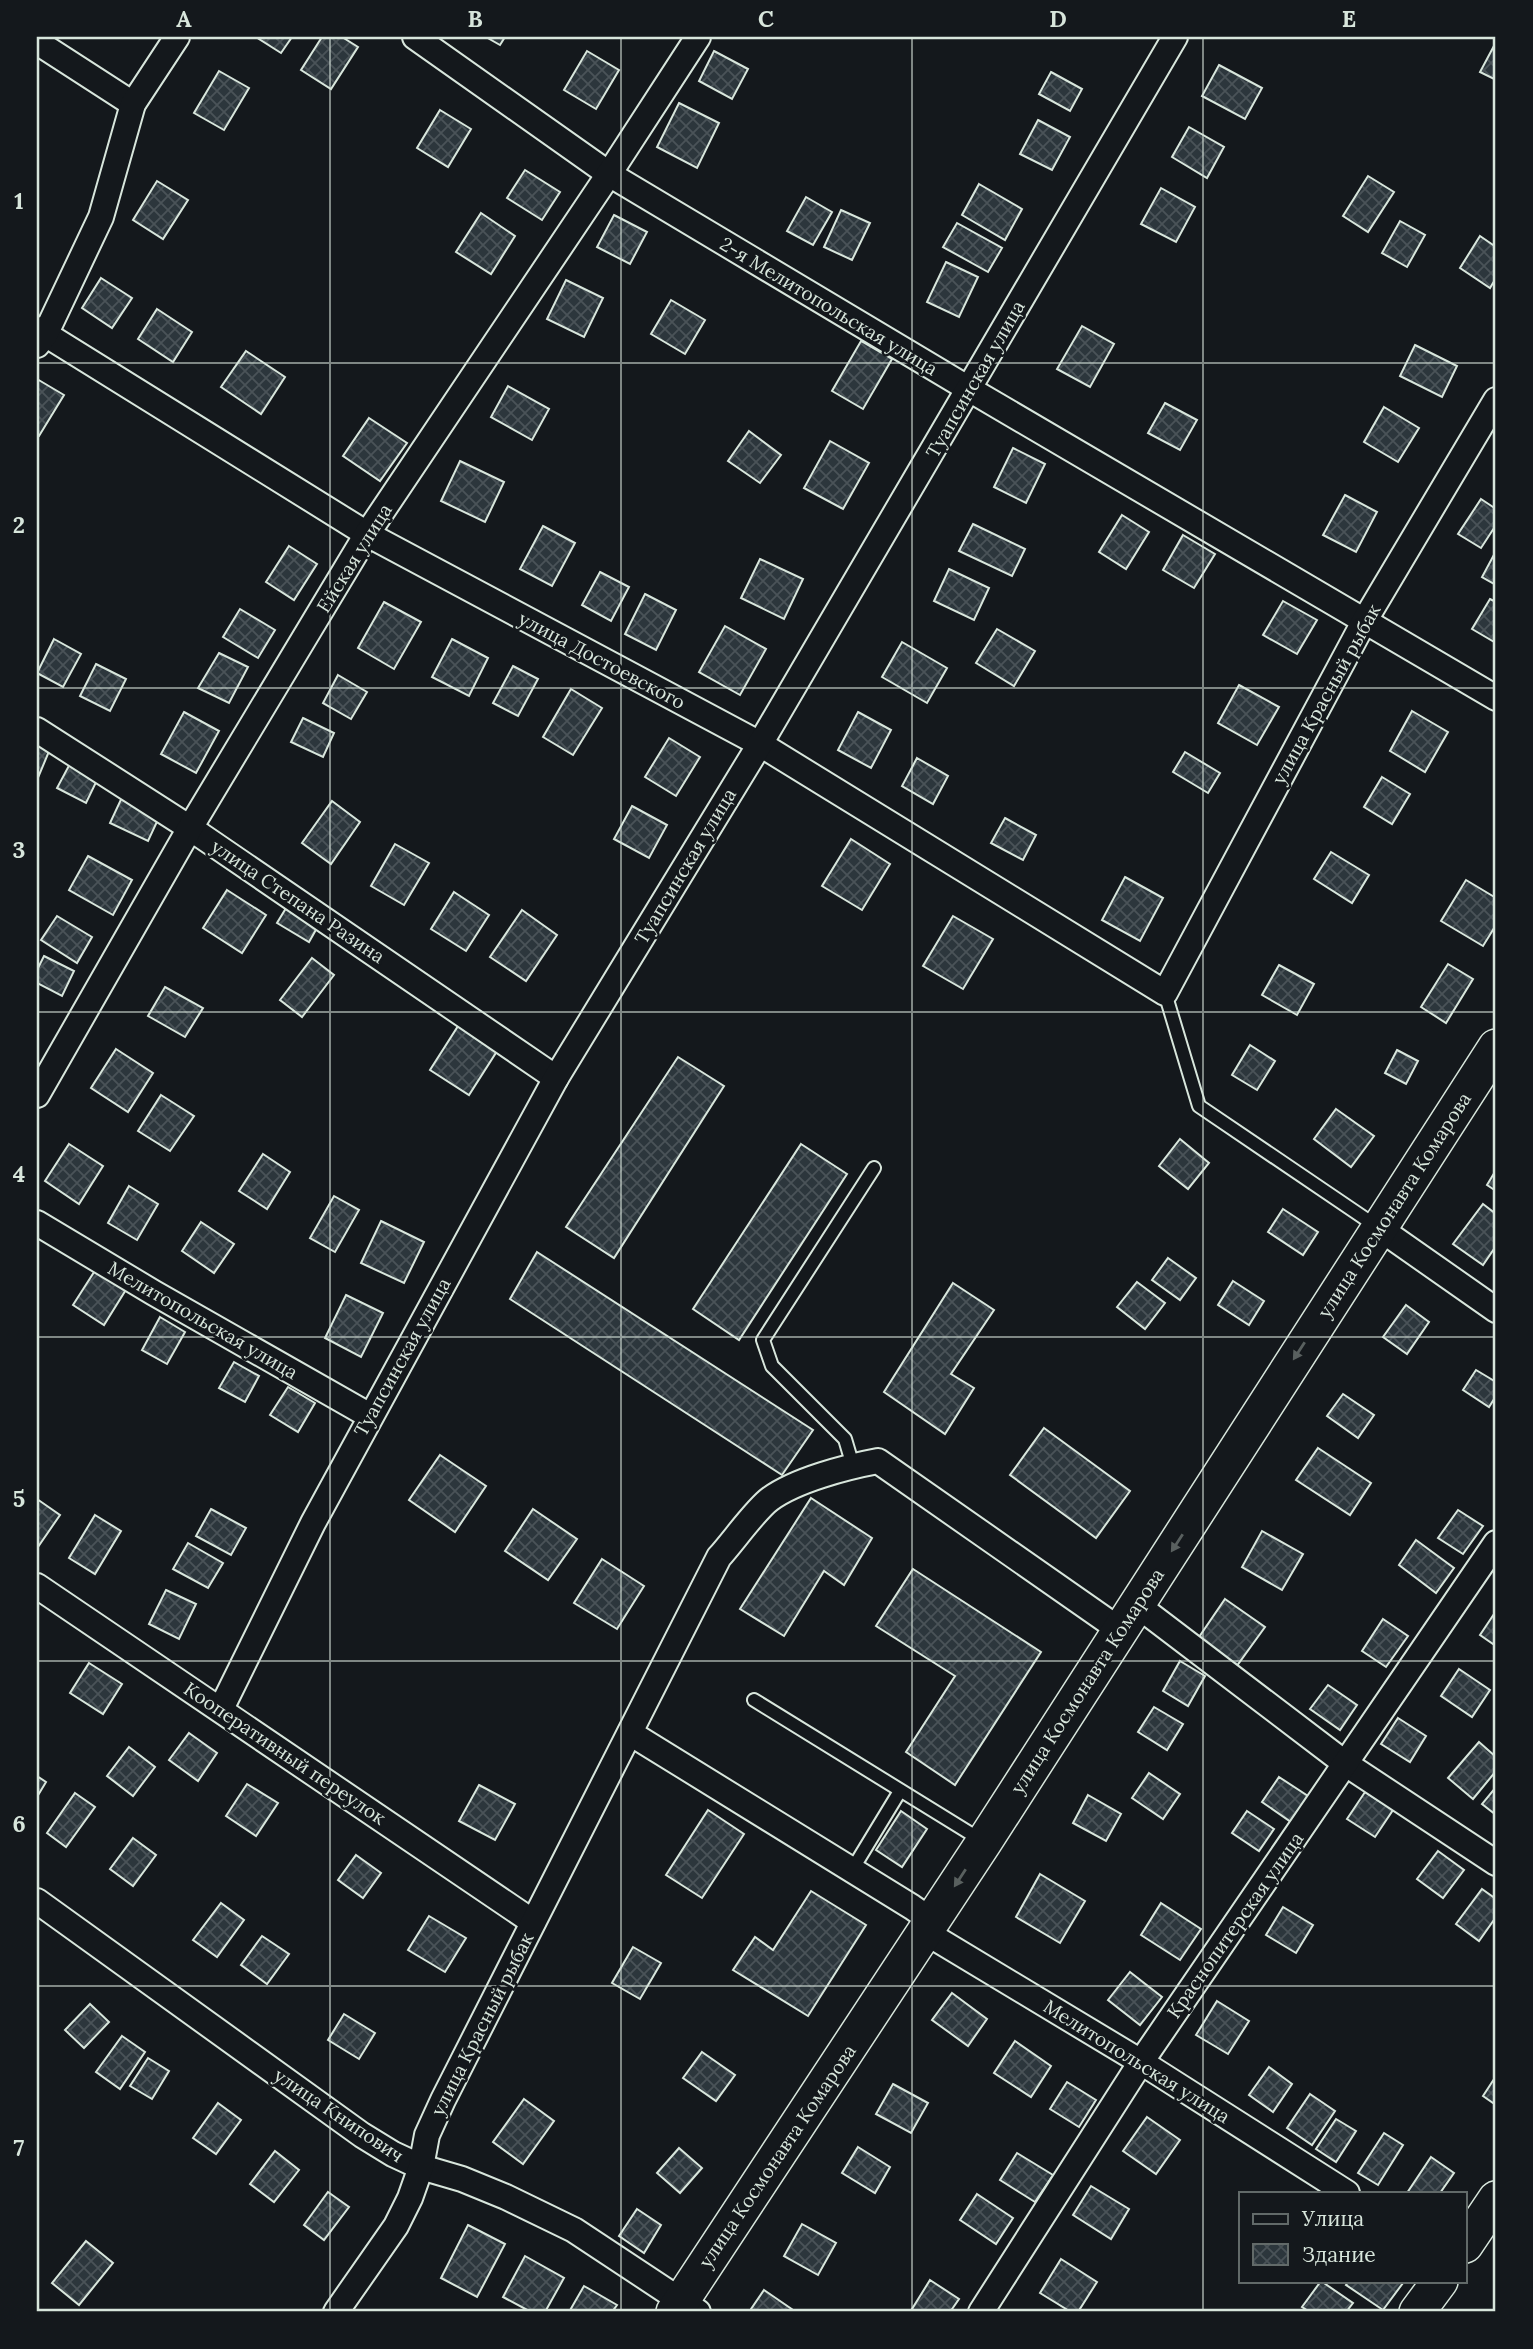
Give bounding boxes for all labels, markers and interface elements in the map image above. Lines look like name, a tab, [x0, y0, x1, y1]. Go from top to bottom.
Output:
text: A	[176, 4, 192, 33]
text: B	[467, 4, 483, 33]
text: C	[758, 4, 774, 33]
text: D	[1049, 4, 1067, 33]
text: E	[1342, 4, 1356, 33]
text: 1	[14, 186, 24, 215]
street label: 2-я Мелитопольская улица	[716, 231, 942, 381]
street label: Туапсинская улица	[920, 296, 1030, 462]
street label: Ейская улица	[311, 499, 397, 617]
text: 2	[13, 510, 25, 539]
street label: улица Красный рыбак	[1266, 599, 1386, 788]
street label: улица Достоевского	[514, 606, 690, 714]
street label: Туапсинская улица	[629, 784, 741, 948]
street label: улица Степана Разина	[207, 834, 390, 968]
text: 3	[13, 835, 25, 864]
street label: улица Космонавта Комарова	[1312, 1088, 1476, 1322]
text: 4	[13, 1159, 25, 1188]
street label: Мелитопольская улица	[104, 1256, 302, 1384]
street label: Туапсинская улица	[348, 1273, 456, 1440]
one-way arrow	[1293, 1342, 1306, 1361]
text: 5	[13, 1484, 25, 1513]
one-way arrow	[1170, 1533, 1183, 1553]
street label: улица Космонавта Комарова	[1005, 1564, 1169, 1798]
street label: Кооперативный переулок	[180, 1676, 391, 1830]
text: 6	[12, 1809, 26, 1838]
street label: Краснопитерская улица	[1162, 1827, 1309, 2023]
one-way arrow	[954, 1868, 967, 1888]
street label: улица Красный рыбак	[425, 1928, 539, 2120]
street label: Мелитопольская улица	[1039, 1994, 1235, 2128]
street label: улица Космонавта Комарова	[693, 2040, 861, 2272]
street label: улица Книпович	[269, 2063, 409, 2167]
text: 7	[14, 2133, 25, 2162]
legend	[1239, 2192, 1466, 2282]
text: Улица	[1301, 2205, 1364, 2232]
text: Здание	[1302, 2241, 1376, 2268]

